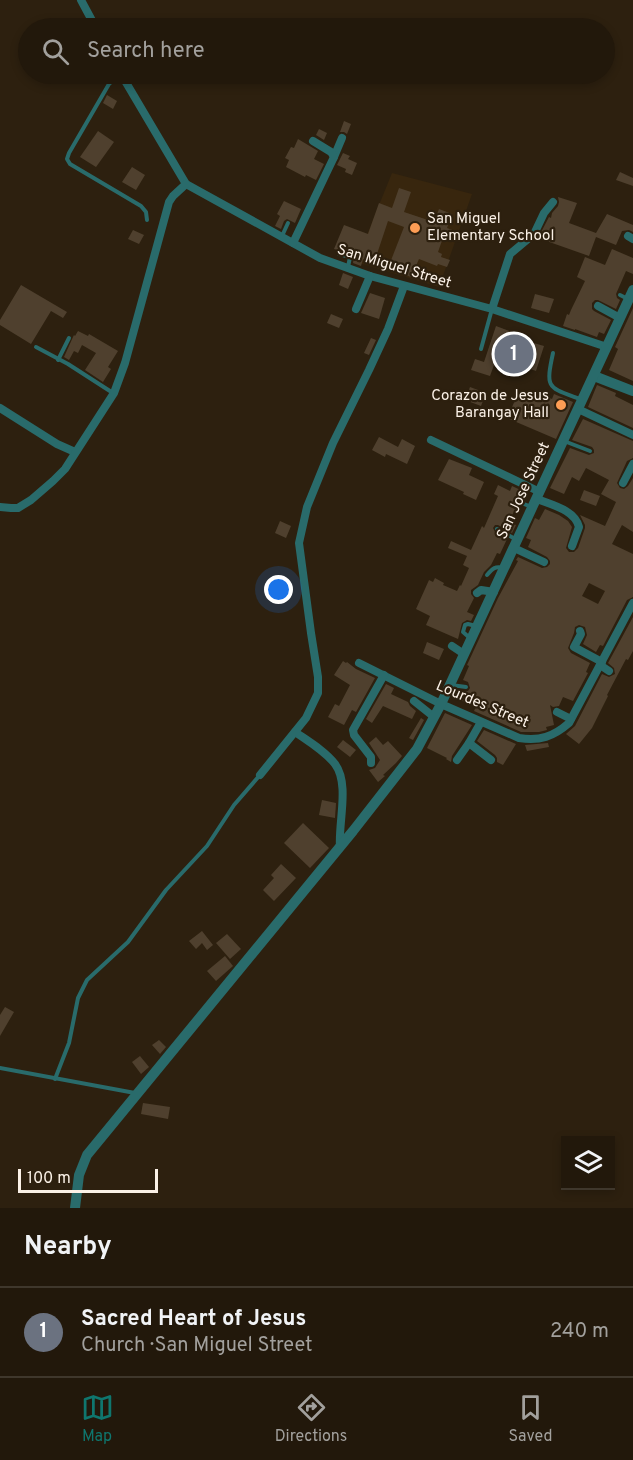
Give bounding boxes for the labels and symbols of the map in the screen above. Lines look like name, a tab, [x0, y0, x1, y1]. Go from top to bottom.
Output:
place label: San Miguel Elementary School	[427, 210, 554, 246]
marker: San Miguel Elementary School	[408, 221, 422, 235]
street label: San Miguel Street	[335, 241, 453, 293]
pin: 1	[494, 332, 534, 376]
place label: Corazon de Jesus Barangay Hall	[431, 387, 549, 423]
marker: Corazon de Jesus Barangay Hall	[554, 398, 568, 412]
street label: San Jose Street	[493, 439, 555, 543]
your location	[264, 575, 293, 604]
street label: Lourdes Street	[433, 677, 531, 733]
scale bar	[18, 1166, 158, 1194]

